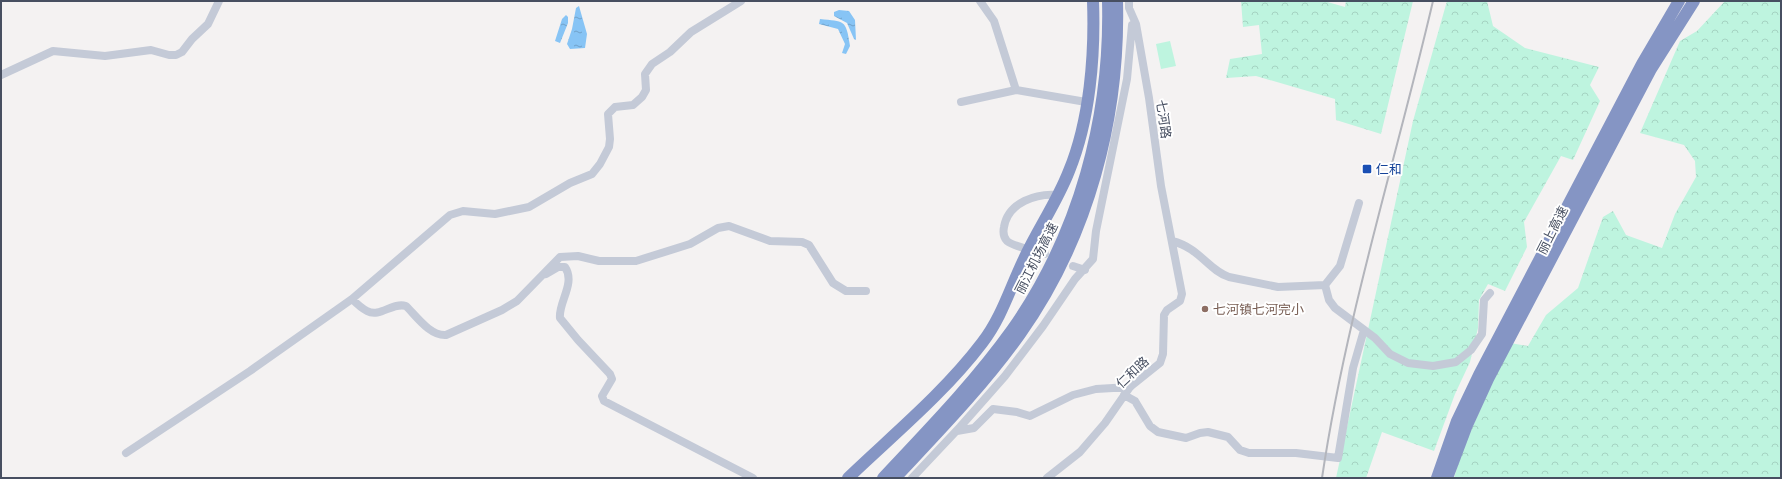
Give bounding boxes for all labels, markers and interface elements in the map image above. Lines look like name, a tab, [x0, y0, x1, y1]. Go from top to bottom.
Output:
street label: 七河路	[1153, 99, 1175, 139]
place label: 仁和	[1376, 161, 1402, 177]
marker: 仁和	[1361, 163, 1373, 175]
street label: 丽上高速	[1533, 203, 1571, 257]
street label: 丽江机场高速	[1011, 220, 1061, 296]
place label: 七河镇七河完小	[1213, 301, 1304, 317]
marker: 七河镇七河完小	[1200, 304, 1210, 314]
street label: 仁和路	[1112, 353, 1152, 391]

